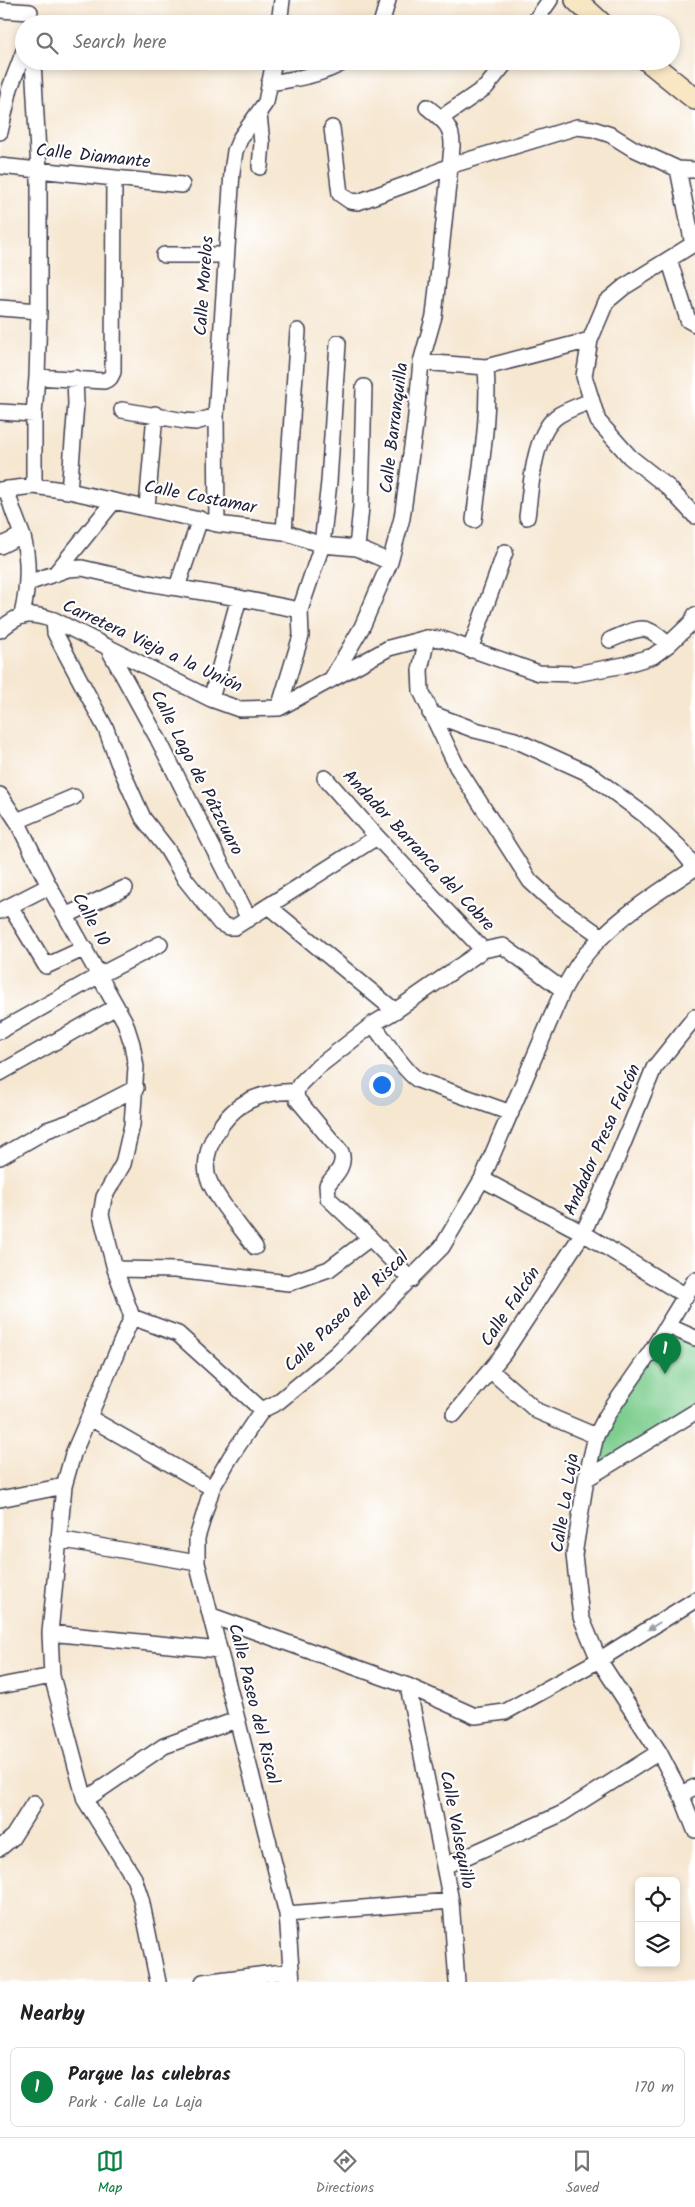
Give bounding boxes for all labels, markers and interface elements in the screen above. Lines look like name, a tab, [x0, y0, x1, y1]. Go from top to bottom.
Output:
search box	[15, 15, 680, 70]
text: Search here	[73, 28, 167, 58]
icon: search	[33, 29, 61, 57]
street label: Calle Diamante	[34, 137, 152, 177]
street label: Calle Morelos	[187, 235, 223, 337]
street label: Calle Barranquilla	[373, 361, 417, 495]
street label: Calle Costamar	[141, 473, 260, 523]
street label: Carretera Vieja a la Unión	[57, 592, 247, 702]
street label: Calle Lago de Pátzcuaro	[142, 685, 250, 861]
street label: Andador Barranca del Cobre	[335, 763, 501, 939]
street label: Calle 10	[63, 888, 117, 952]
street label: Andador Presa Falcón	[557, 1059, 649, 1221]
your location	[369, 1072, 395, 1098]
street label: Calle Paseo del Riscal	[278, 1244, 417, 1380]
street label: Calle Falcón	[473, 1261, 549, 1353]
pin: 1	[649, 1333, 681, 1374]
street label: Calle La Laja	[544, 1451, 588, 1555]
street label: Calle Paseo del Riscal	[219, 1621, 287, 1788]
one-way arrow	[647, 1621, 660, 1631]
street label: Calle Valsequillo	[430, 1768, 482, 1892]
map controls	[635, 1877, 680, 1967]
button: locate	[635, 1877, 680, 1922]
button: layers	[635, 1922, 680, 1967]
text: Nearby	[20, 1998, 85, 2031]
text: Parque las culebras	[68, 2060, 231, 2090]
text: 1	[35, 2075, 39, 2100]
text: 170 m	[634, 2075, 674, 2100]
text: Park · Calle La Laja	[68, 2090, 203, 2115]
tab: Map	[96, 2147, 124, 2199]
tab: Directions	[316, 2147, 374, 2199]
tab: Saved	[566, 2147, 599, 2199]

